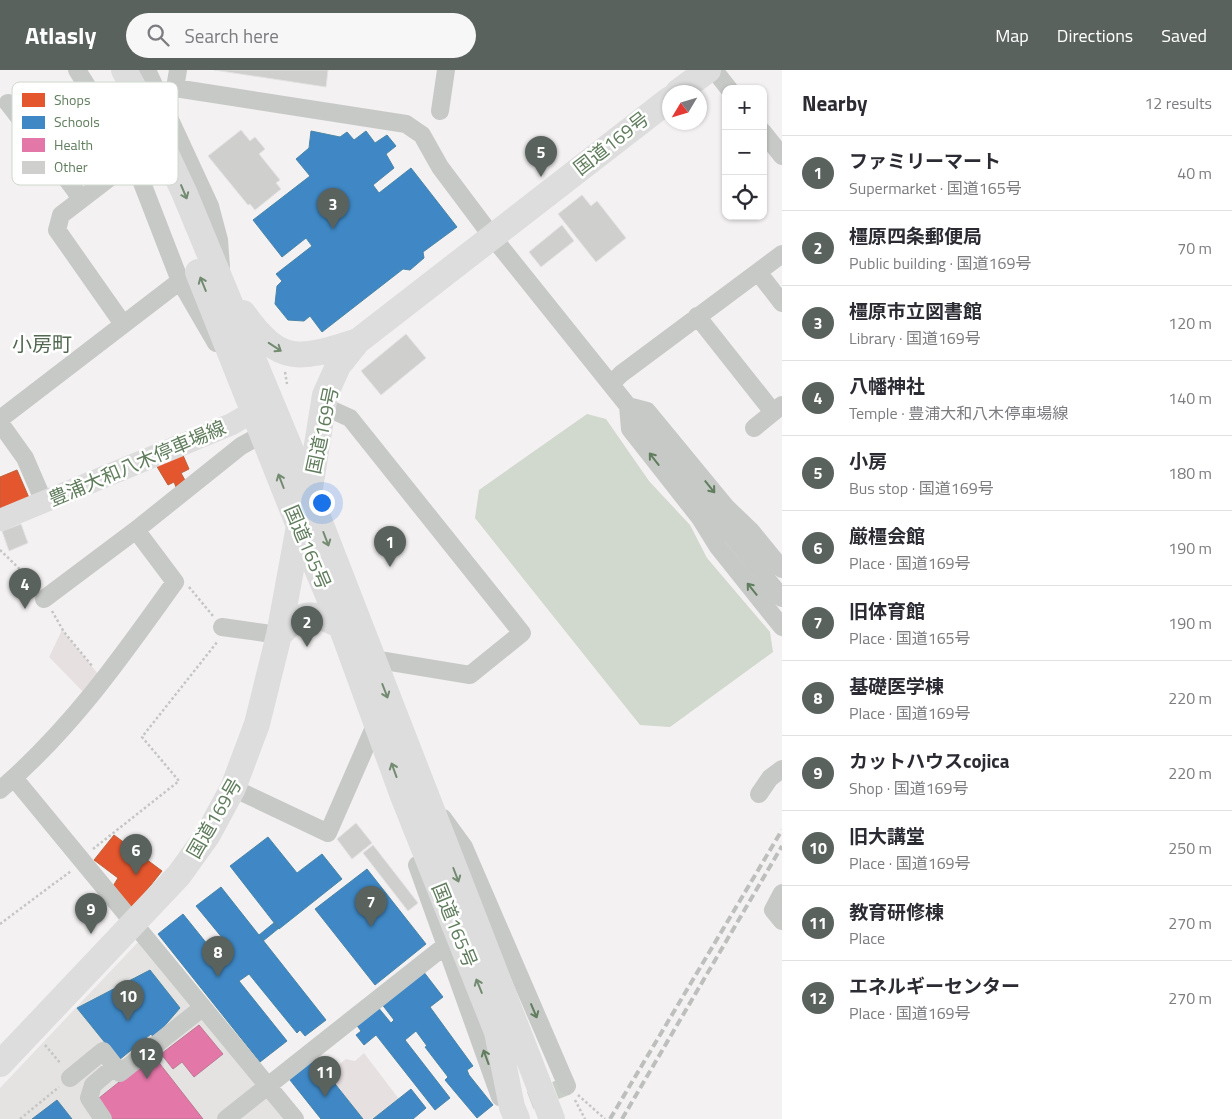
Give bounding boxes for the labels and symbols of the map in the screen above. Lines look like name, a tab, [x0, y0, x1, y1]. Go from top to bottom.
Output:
legend	[12, 82, 178, 185]
north arrow	[662, 85, 707, 130]
text: Shops	[54, 89, 90, 110]
street label: 国道169号	[567, 104, 655, 181]
text: Schools	[54, 111, 100, 132]
text: Health	[54, 134, 93, 155]
pin: 5	[525, 136, 557, 177]
text: Other	[54, 156, 88, 177]
one-way arrow	[180, 184, 189, 199]
pin: 3	[317, 188, 349, 229]
one-way arrow	[198, 277, 207, 292]
district label: 小房町	[12, 328, 72, 359]
one-way arrow	[268, 341, 282, 352]
street label: 国道169号	[298, 383, 345, 476]
street label: 豊浦大和八木停車場線	[44, 412, 230, 513]
one-way arrow	[649, 453, 660, 466]
one-way arrow	[276, 474, 285, 489]
one-way arrow	[704, 480, 715, 493]
your location	[309, 490, 335, 516]
street label: 国道165号	[278, 500, 339, 593]
pin: 1	[374, 526, 406, 567]
one-way arrow	[322, 531, 332, 546]
pin: 4	[9, 568, 41, 609]
one-way arrow	[746, 583, 757, 596]
pin: 2	[291, 606, 323, 647]
one-way arrow	[381, 683, 390, 698]
one-way arrow	[389, 763, 398, 778]
street label: 国道169号	[179, 772, 248, 864]
pin: 6	[120, 834, 152, 875]
one-way arrow	[452, 867, 461, 882]
street label: 国道165号	[425, 878, 486, 971]
pin: 7	[355, 886, 387, 927]
pin: 9	[75, 893, 107, 934]
pin: 8	[202, 936, 234, 977]
one-way arrow	[474, 979, 483, 995]
pin: 10	[112, 980, 144, 1021]
one-way arrow	[530, 1003, 540, 1018]
pin: 12	[131, 1038, 163, 1079]
one-way arrow	[481, 1049, 490, 1065]
pin: 11	[309, 1056, 341, 1097]

